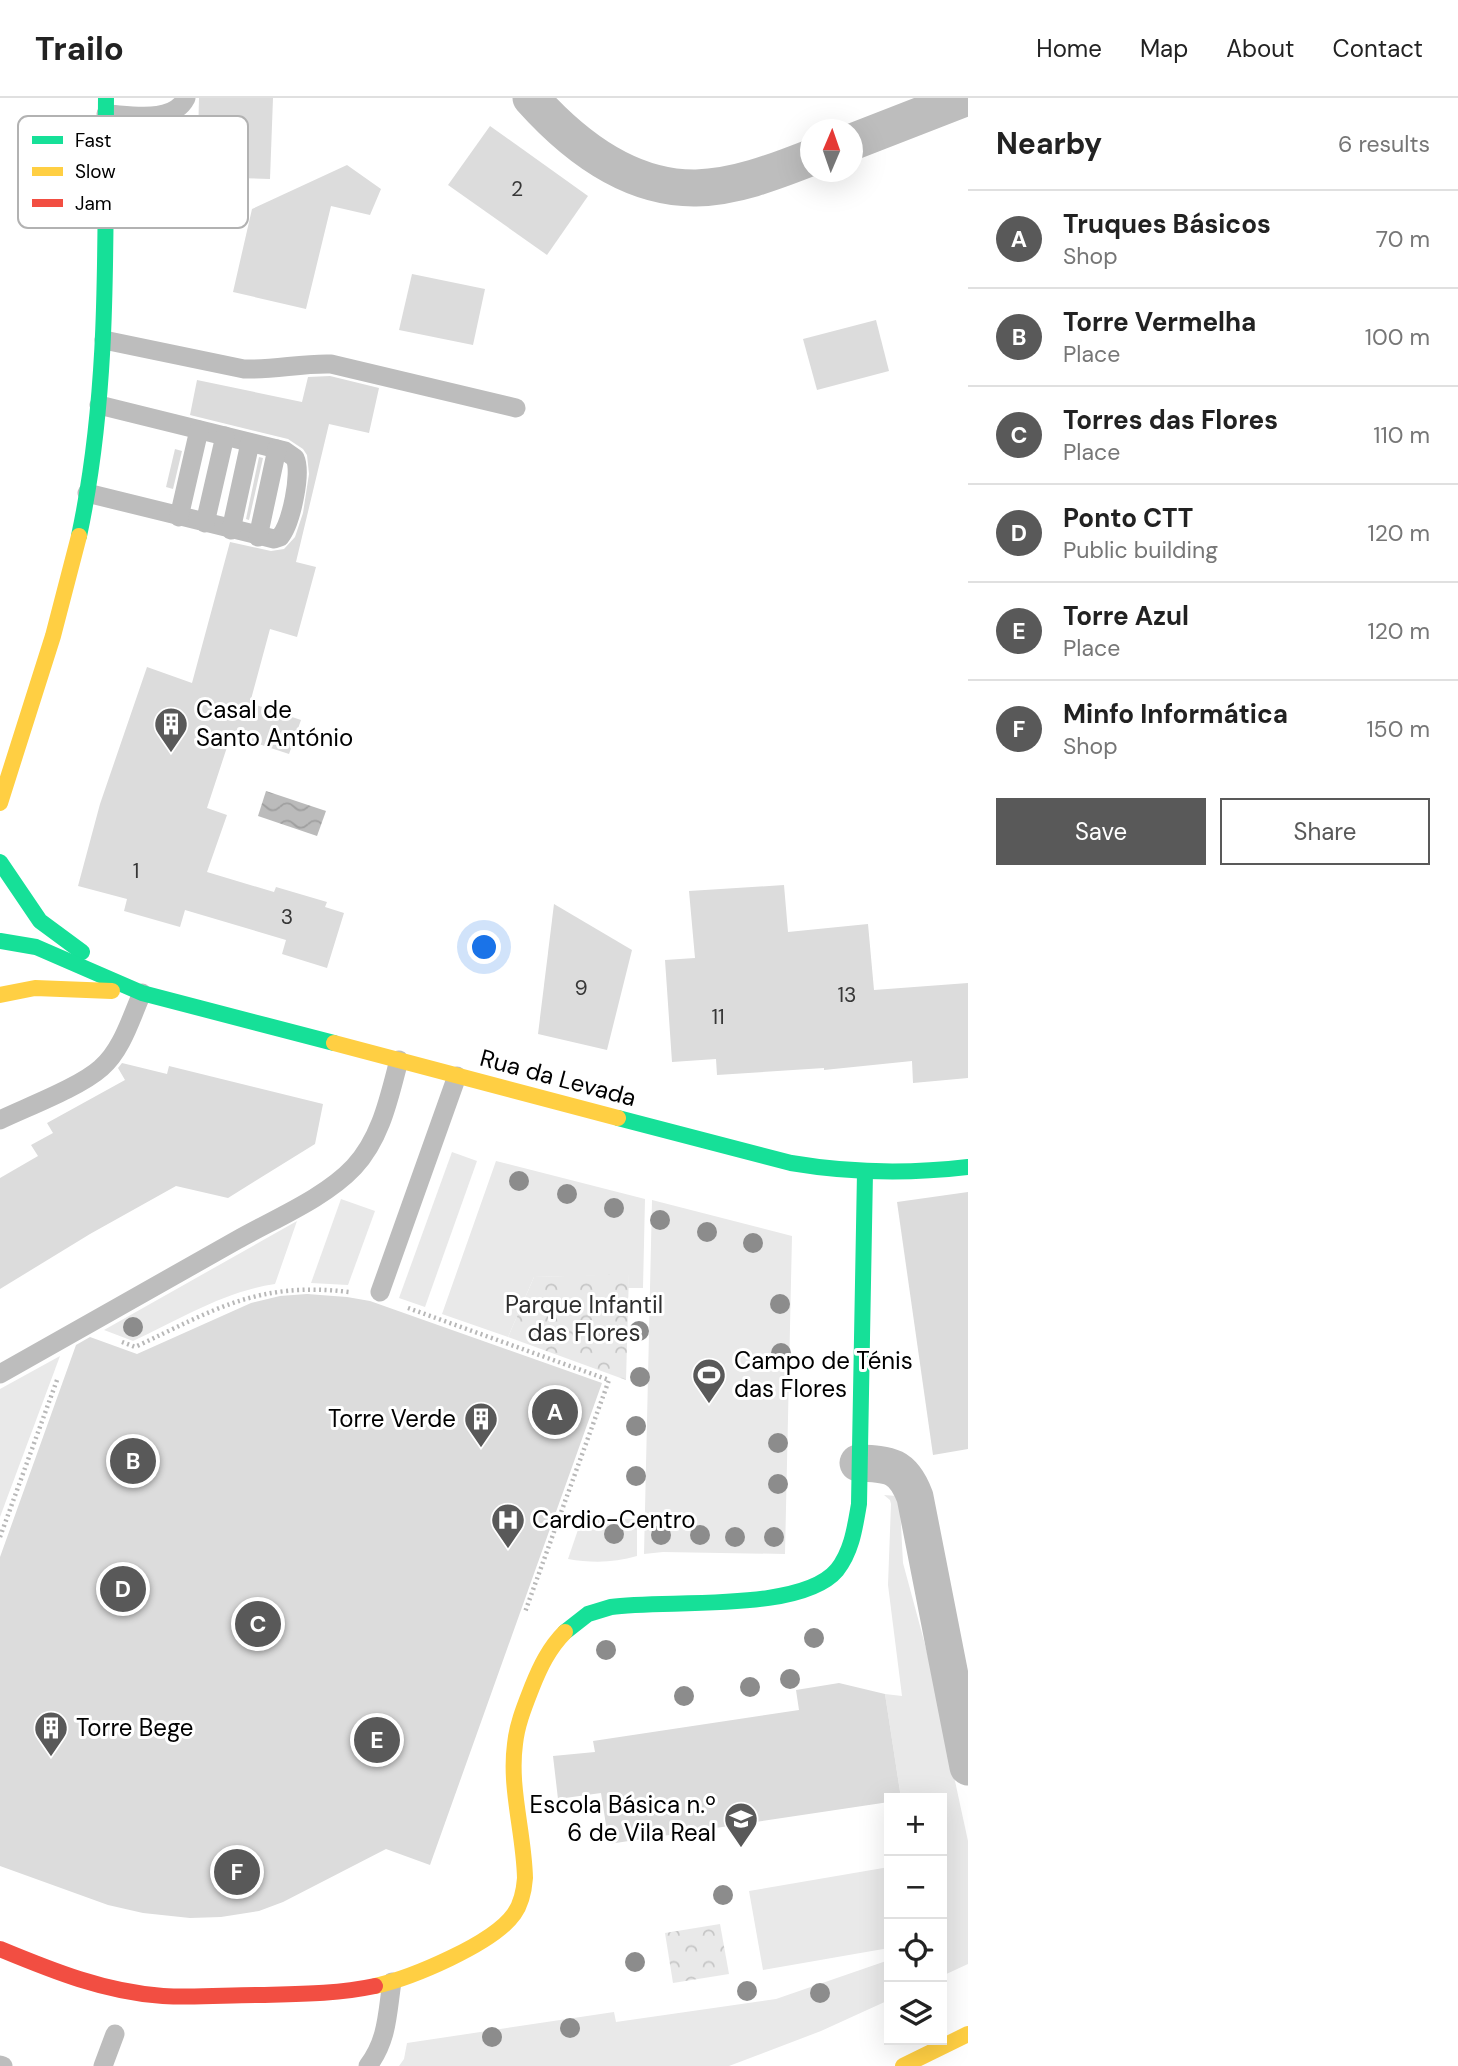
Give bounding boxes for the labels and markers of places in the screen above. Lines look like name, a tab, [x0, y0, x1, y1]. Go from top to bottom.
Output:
place label: Casal de Santo António	[196, 694, 353, 753]
building icon: Casal de Santo António	[152, 705, 190, 754]
place label: Campo de Ténis das Flores	[734, 1345, 913, 1404]
sports icon: Campo de Ténis das Flores	[690, 1356, 728, 1405]
pin: A	[532, 1386, 578, 1438]
building icon: Torre Verde	[462, 1400, 500, 1449]
place label: Torre Verde	[328, 1403, 456, 1434]
pin: B	[110, 1435, 156, 1487]
hospital icon: Cardio-Centro	[489, 1501, 527, 1550]
place label: Cardio-Centro	[532, 1504, 695, 1535]
pin: D	[100, 1563, 146, 1615]
pin: C	[235, 1598, 281, 1650]
building icon: Torre Bege	[32, 1709, 70, 1758]
place label: Torre Bege	[76, 1712, 193, 1743]
pin: E	[354, 1714, 400, 1766]
place label: Escola Básica n.º 6 de Vila Real	[530, 1789, 716, 1848]
school or university icon: Escola Básica n.º 6 de Vila Real	[722, 1800, 760, 1849]
pin: F	[214, 1846, 260, 1898]

